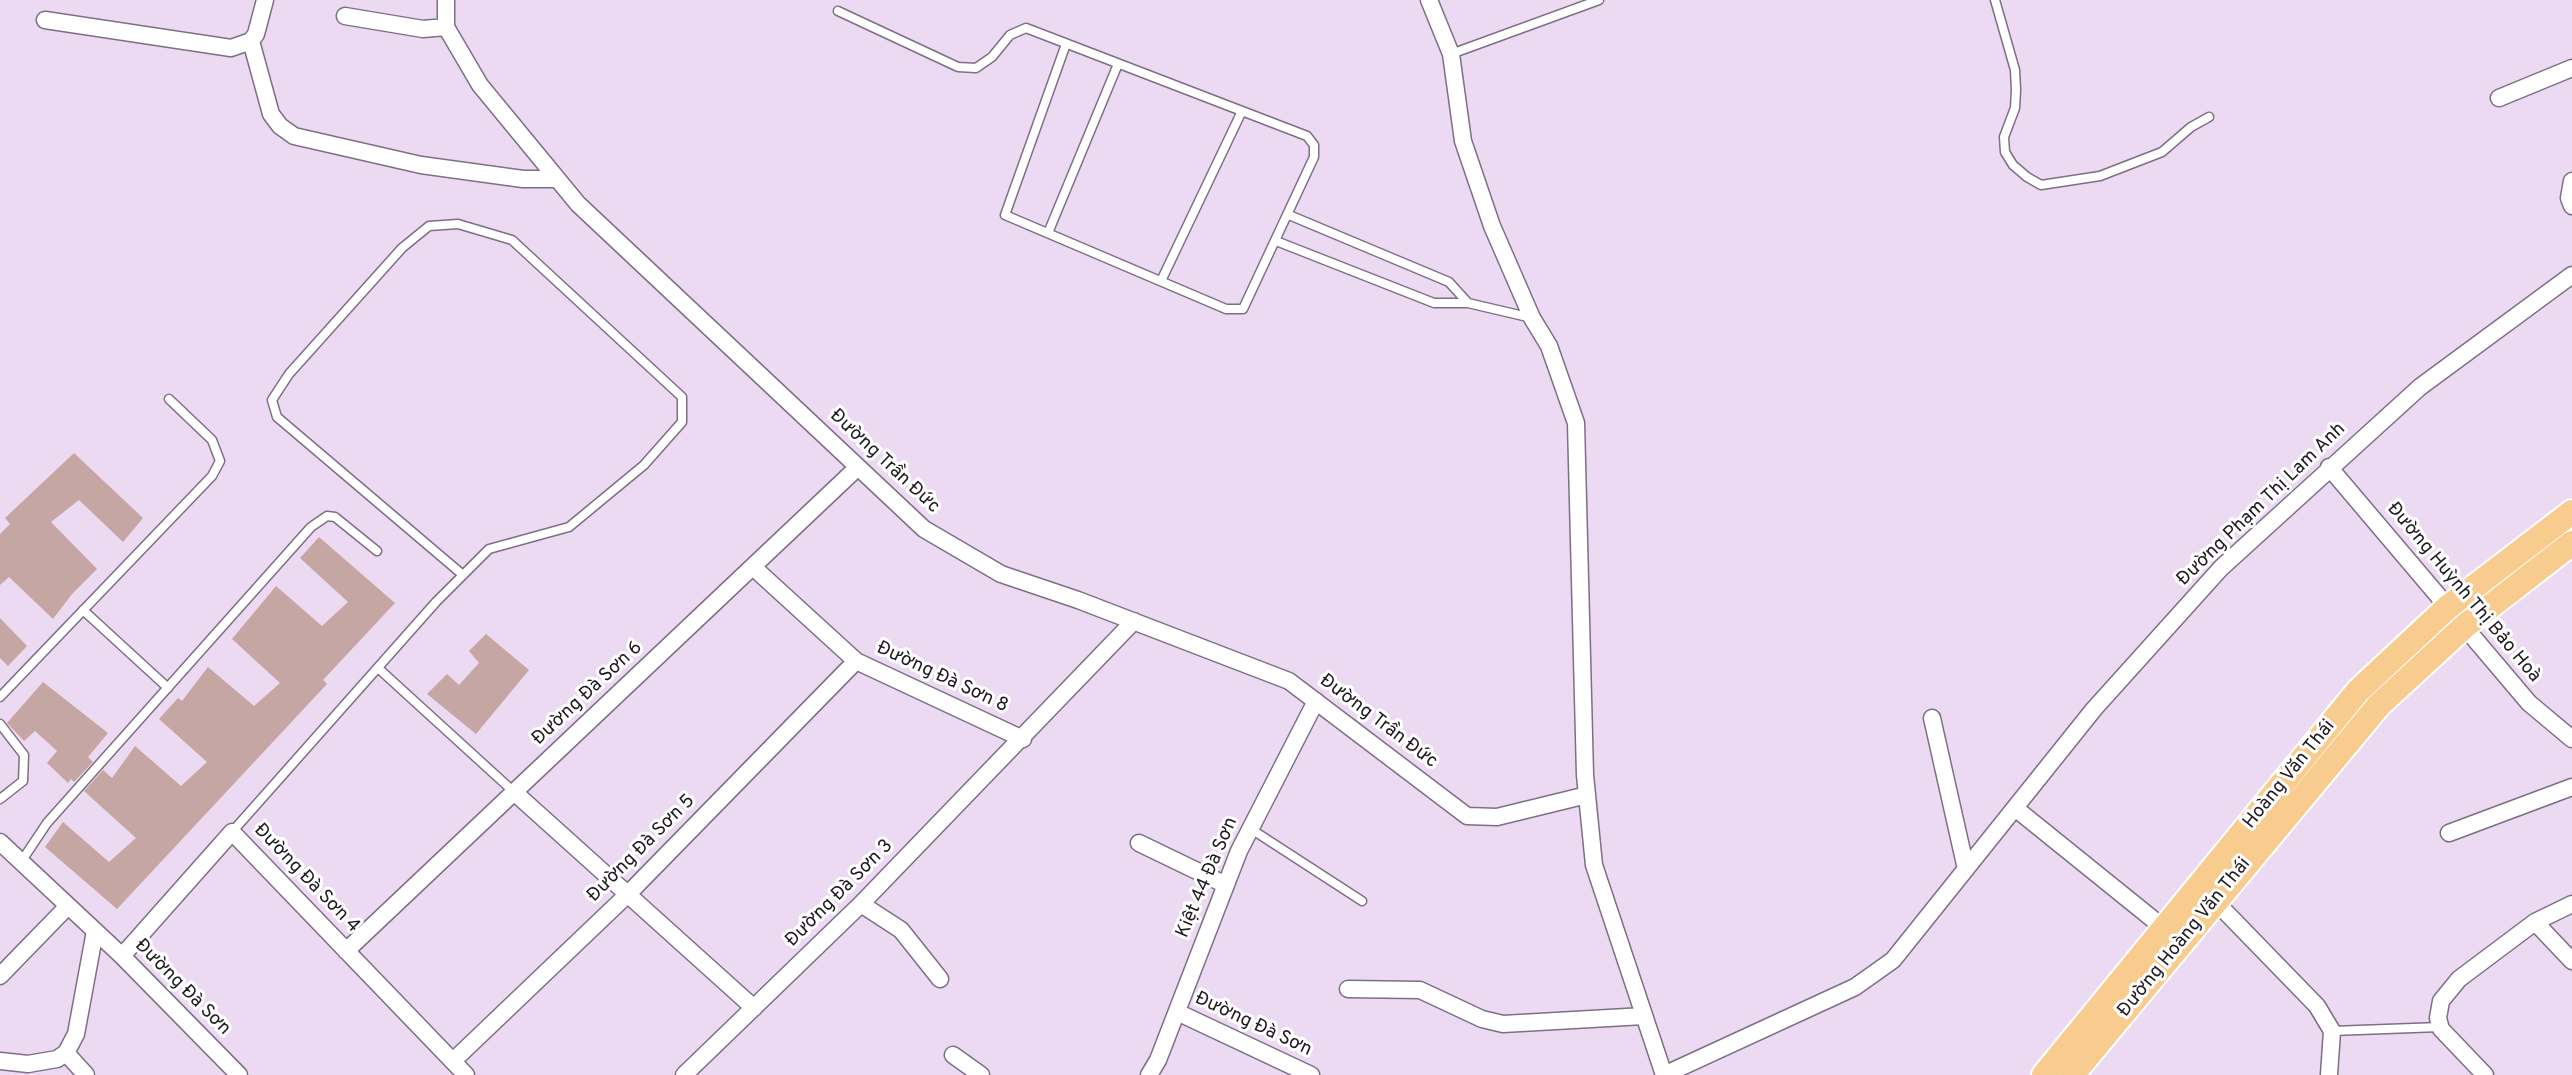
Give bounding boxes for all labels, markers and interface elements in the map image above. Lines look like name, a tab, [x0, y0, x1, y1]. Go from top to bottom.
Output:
street label: Đường Trần Đức	[824, 405, 944, 519]
street label: Đường Phạm Thị Lam Anh	[2173, 419, 2351, 591]
street label: Đường Huỳnh Thị Bảo Hoà	[2381, 498, 2545, 688]
street label: Đường Đà Sơn 6	[528, 637, 648, 751]
street label: Đường Đà Sơn 8	[872, 638, 1012, 718]
street label: Đường Trần Đức	[1314, 670, 1442, 774]
street label: Hoàng Văn Thái	[2239, 716, 2341, 834]
street label: Đường Đà Sơn 5	[583, 790, 701, 908]
street label: Kiệt 44 Đà Sơn	[1172, 814, 1244, 942]
street label: Đường Đà Sơn 4	[248, 820, 364, 938]
street label: Đường Đà Sơn 3	[782, 836, 898, 952]
street label: Đường Hoàng Văn Thái	[2114, 854, 2256, 1022]
street label: Đường Đà Sơn	[129, 935, 235, 1041]
street label: Đường Đà Sơn	[1191, 988, 1315, 1062]

